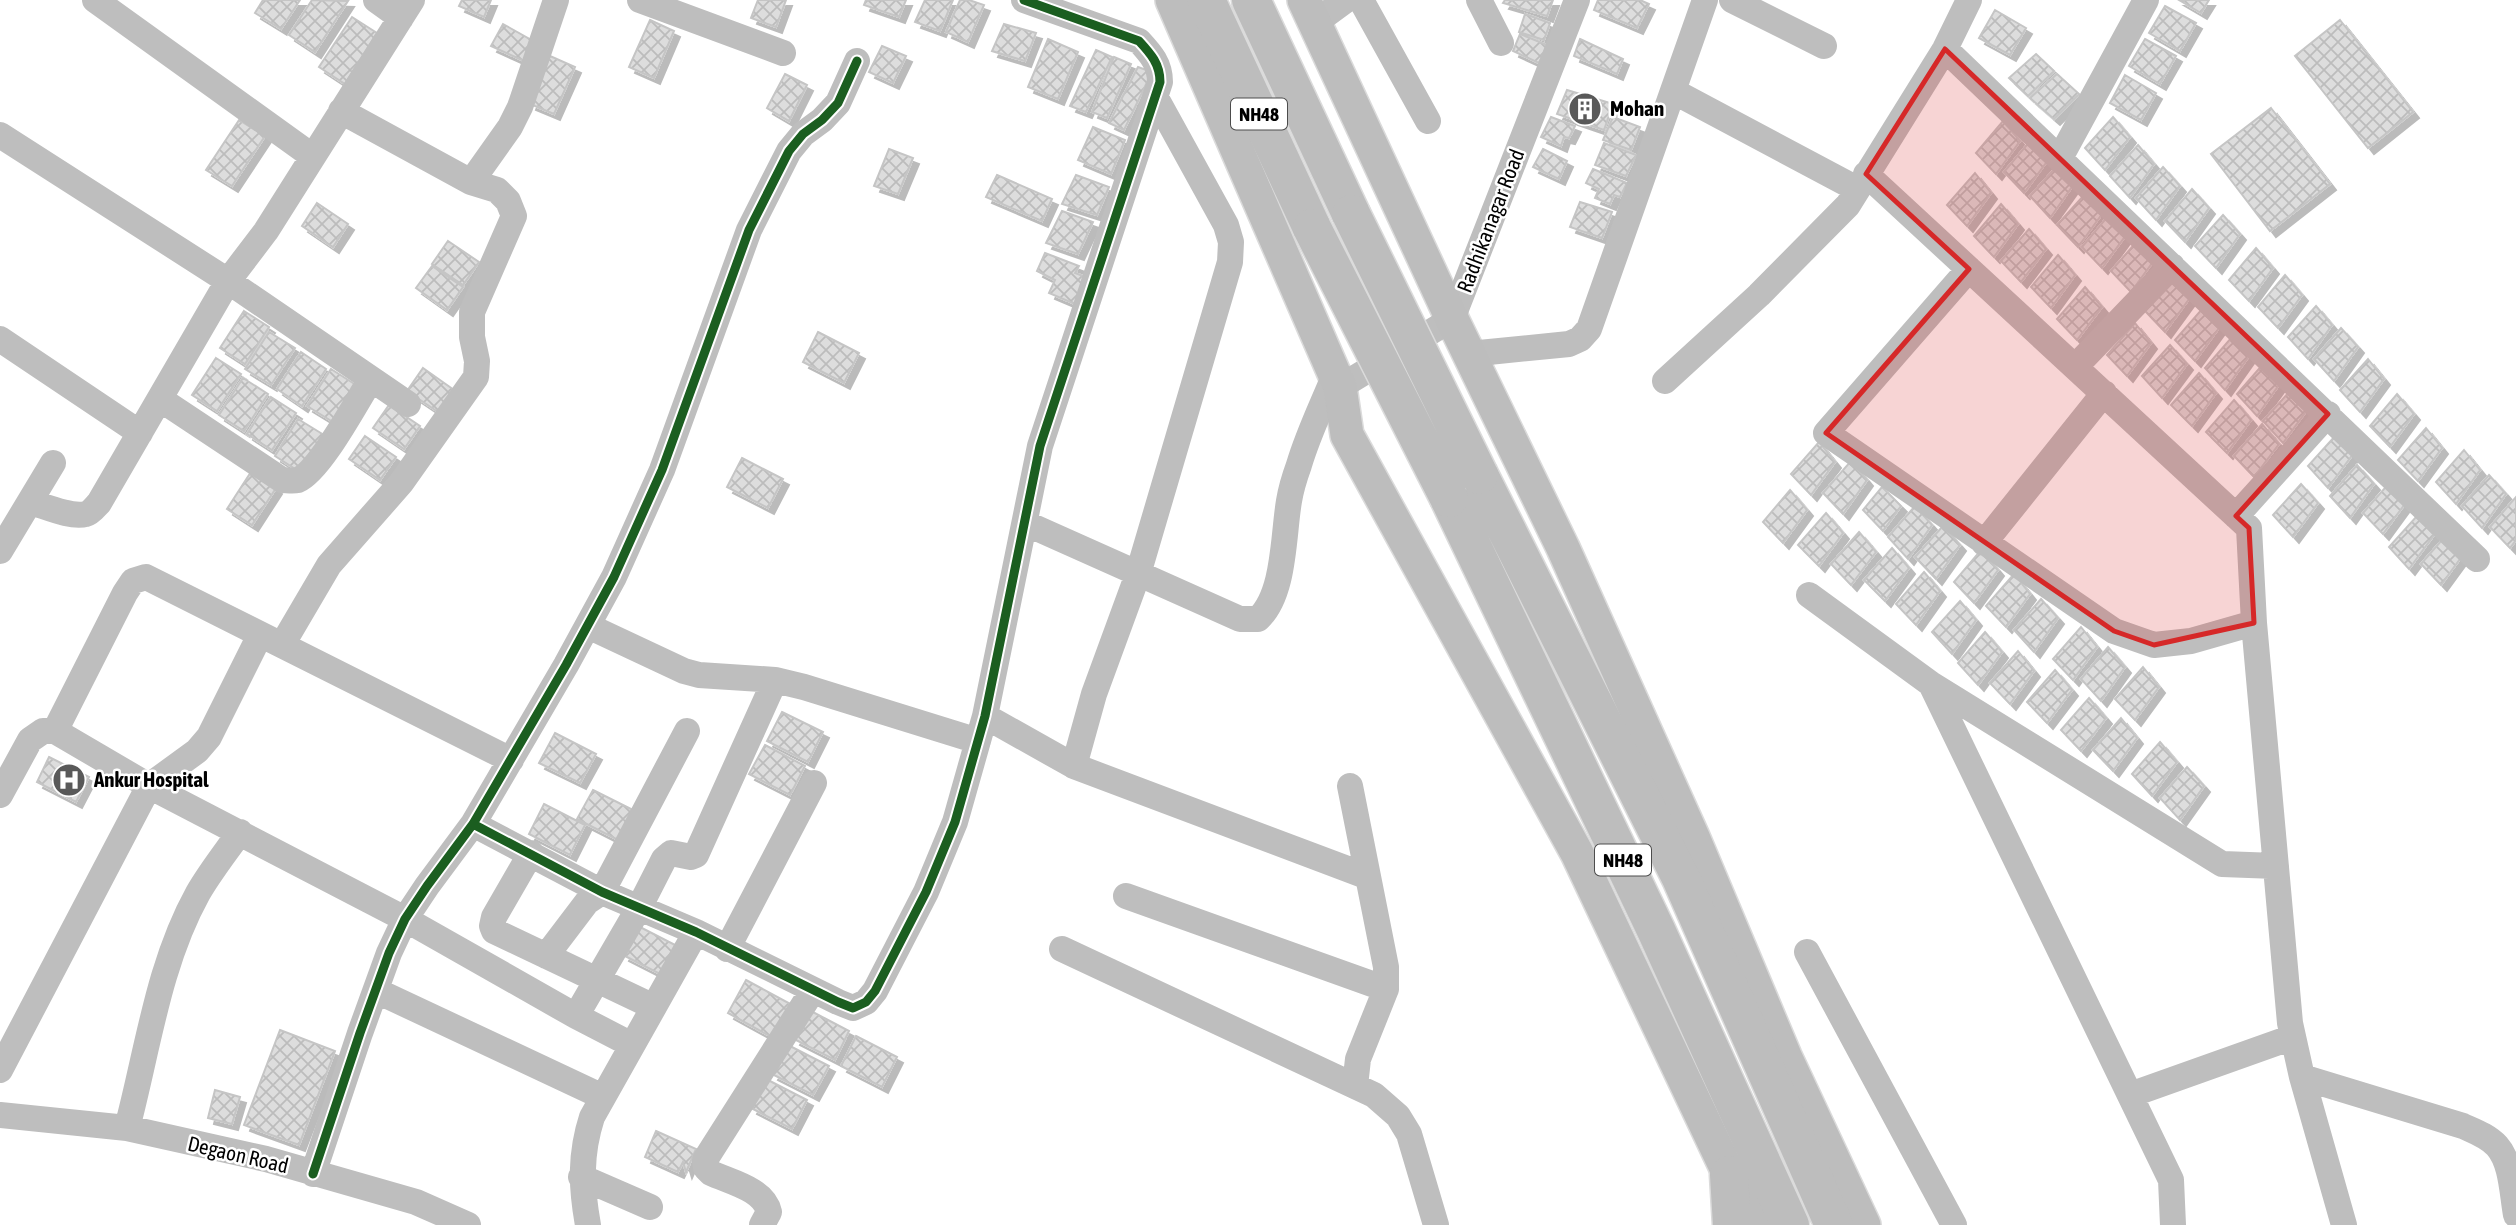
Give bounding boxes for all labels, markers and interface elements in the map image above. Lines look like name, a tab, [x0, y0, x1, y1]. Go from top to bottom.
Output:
building icon: Mohan	[1566, 90, 1604, 128]
place label: Mohan	[1610, 96, 1664, 120]
road number: NH48	[1231, 98, 1287, 130]
street label: Radhikanagar Road	[1452, 146, 1528, 296]
hospital icon: Ankur Hospital	[50, 761, 88, 799]
place label: Ankur Hospital	[93, 767, 209, 791]
road number: NH48	[1595, 845, 1651, 876]
street label: Degaon Road	[185, 1131, 291, 1177]

